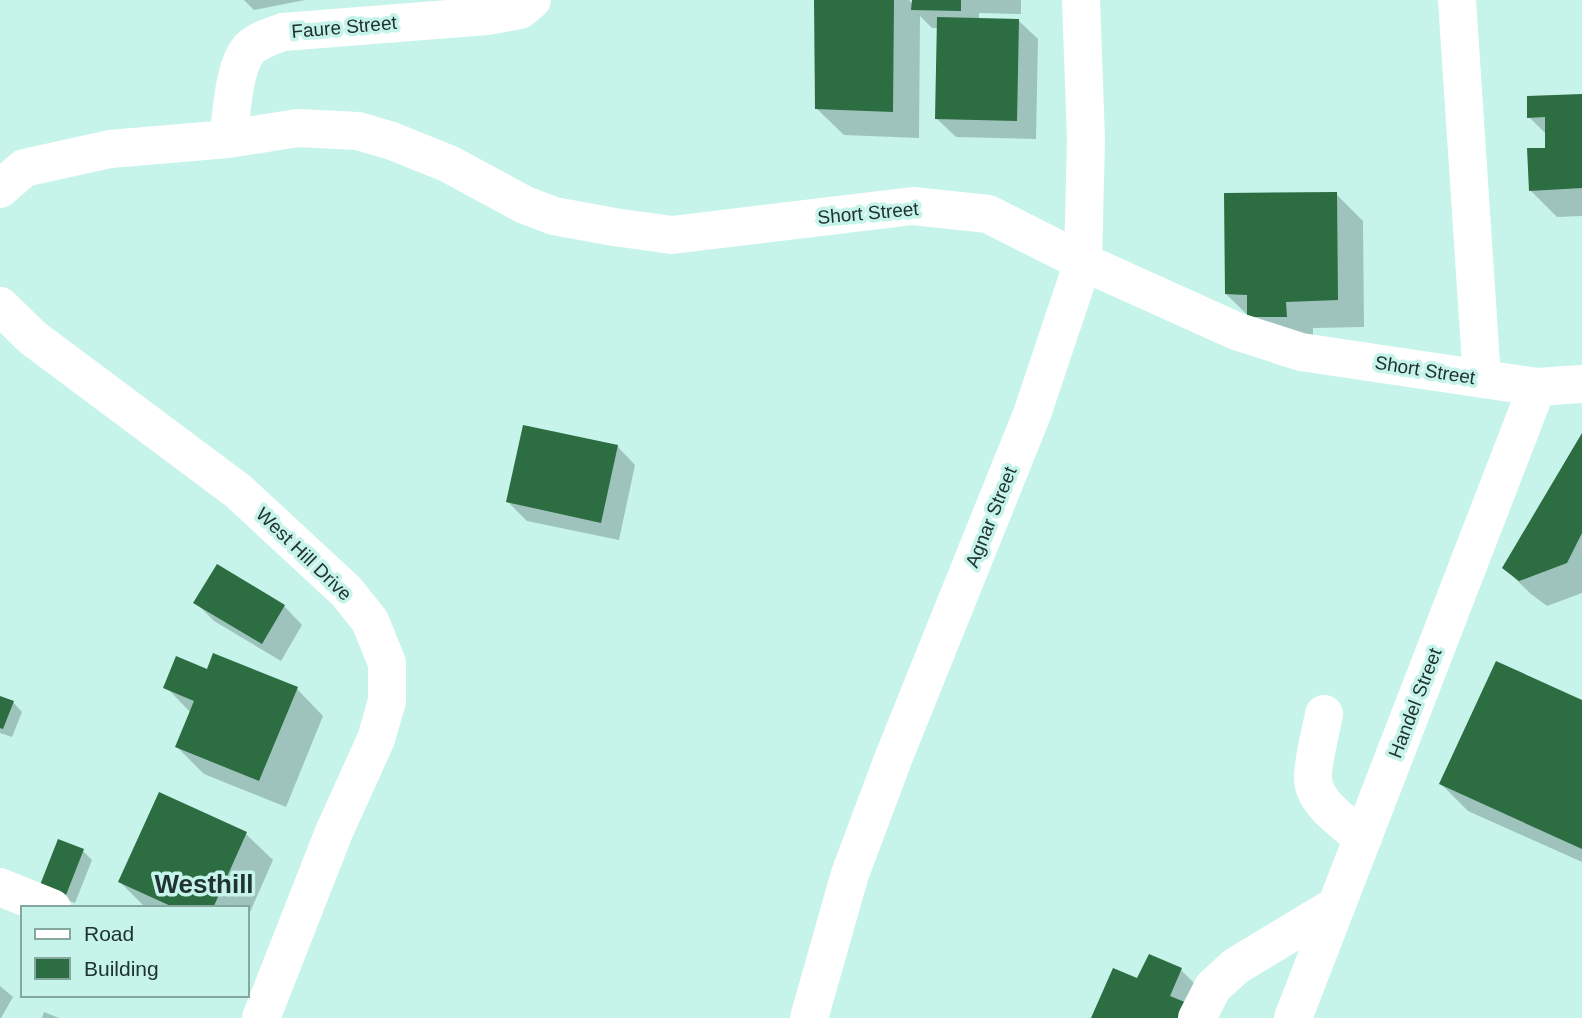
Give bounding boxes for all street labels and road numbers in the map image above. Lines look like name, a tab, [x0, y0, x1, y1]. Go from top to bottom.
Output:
street label: Faure Street	[290, 12, 398, 42]
street label: Short Street	[817, 198, 920, 228]
street label: Short Street	[1373, 352, 1477, 388]
street label: Agnar Street	[961, 463, 1021, 570]
street label: West Hill Drive	[252, 503, 356, 605]
street label: Handel Street	[1384, 644, 1446, 761]

